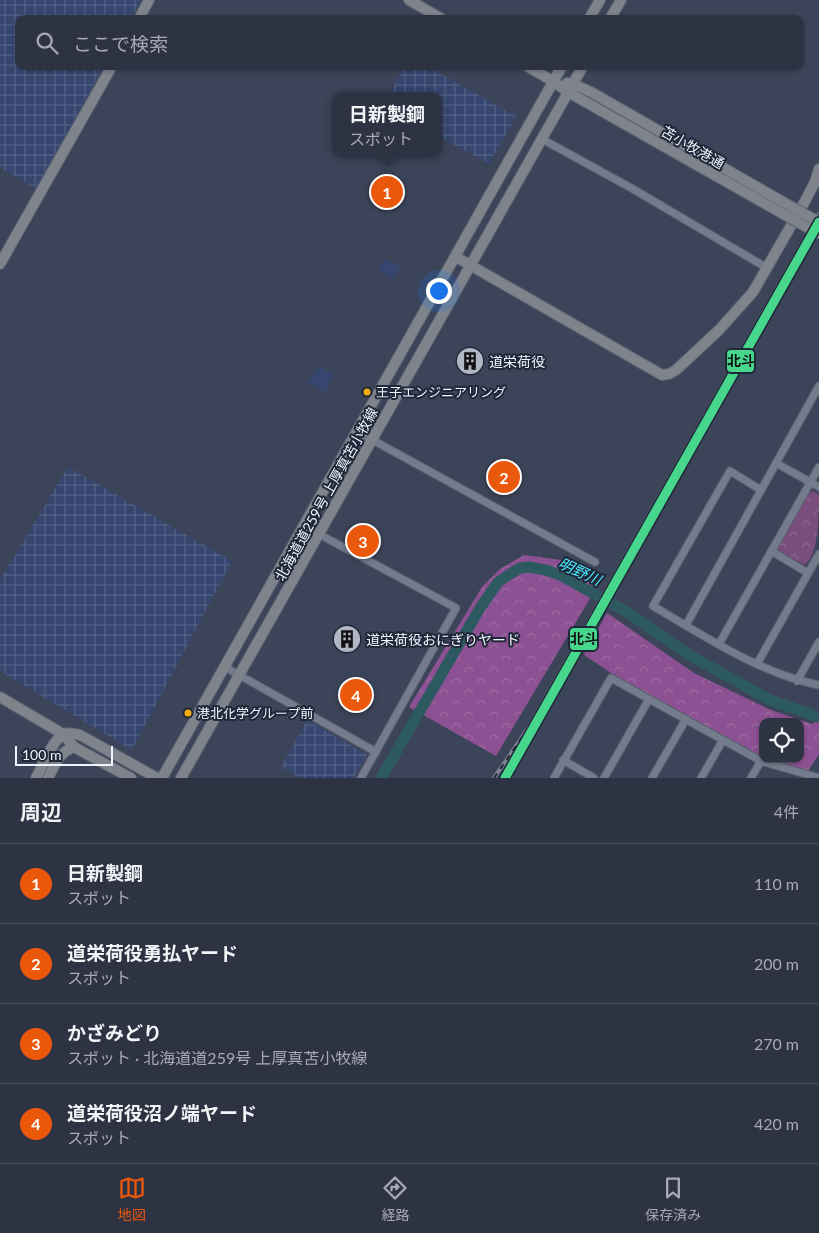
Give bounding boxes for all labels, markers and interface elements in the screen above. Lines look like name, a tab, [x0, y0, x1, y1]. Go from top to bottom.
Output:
search box	[15, 15, 804, 70]
icon: search	[33, 29, 61, 57]
text: ここで検索	[73, 32, 168, 55]
popup	[332, 92, 442, 157]
text: 日新製鋼	[349, 102, 425, 125]
street label: 苫小牧港通	[658, 122, 728, 172]
text: スポット	[349, 129, 413, 148]
pin: 1	[371, 173, 403, 211]
your location	[426, 278, 452, 304]
building icon: 道栄荷役	[455, 346, 485, 376]
line badge: 北斗	[726, 349, 755, 373]
text: 北斗	[727, 352, 755, 369]
place label: 道栄荷役	[489, 353, 545, 370]
place label: 王子エンジニアリング	[376, 384, 506, 400]
marker: 王子エンジニアリング	[362, 387, 372, 397]
street label: 北海道道259号 上厚真苫小牧線	[271, 404, 381, 584]
pin: 2	[488, 458, 520, 496]
pin: 3	[347, 522, 379, 560]
water label: 明野川	[556, 553, 606, 590]
building icon: 道栄荷役おにぎりヤード	[332, 624, 362, 654]
line badge: 北斗	[569, 627, 598, 651]
text: 北斗	[570, 630, 598, 647]
place label: 道栄荷役おにぎりヤード	[366, 631, 520, 648]
pin: 4	[340, 676, 372, 714]
place label: 港北化学グループ前	[197, 705, 313, 721]
marker: 港北化学グループ前	[183, 708, 193, 718]
map controls	[759, 718, 804, 763]
button: locate	[759, 718, 804, 763]
scale bar	[15, 743, 112, 766]
text: 100 m	[22, 746, 61, 763]
text: 周辺	[20, 799, 62, 824]
text: 4件	[774, 802, 799, 821]
text: 日新製鋼	[67, 861, 143, 884]
text: 1	[31, 874, 41, 893]
text: 110 m	[754, 874, 799, 893]
text: スポット	[67, 888, 131, 907]
text: 道栄荷役勇払ヤード	[67, 941, 238, 964]
text: 2	[31, 954, 41, 973]
text: 200 m	[754, 954, 799, 973]
text: スポット	[67, 968, 131, 987]
text: かざみどり	[67, 1021, 162, 1044]
text: 3	[31, 1034, 41, 1053]
text: 270 m	[754, 1034, 799, 1053]
text: スポット · 北海道道259号 上厚真苫小牧線	[67, 1048, 367, 1067]
text: 道栄荷役沼ノ端ヤード	[67, 1101, 257, 1124]
text: 4	[31, 1114, 41, 1133]
text: 420 m	[754, 1114, 799, 1133]
text: スポット	[67, 1128, 131, 1147]
tab: 地図	[118, 1174, 146, 1224]
tab: 経路	[381, 1174, 409, 1224]
tab: 保存済み	[645, 1174, 701, 1224]

